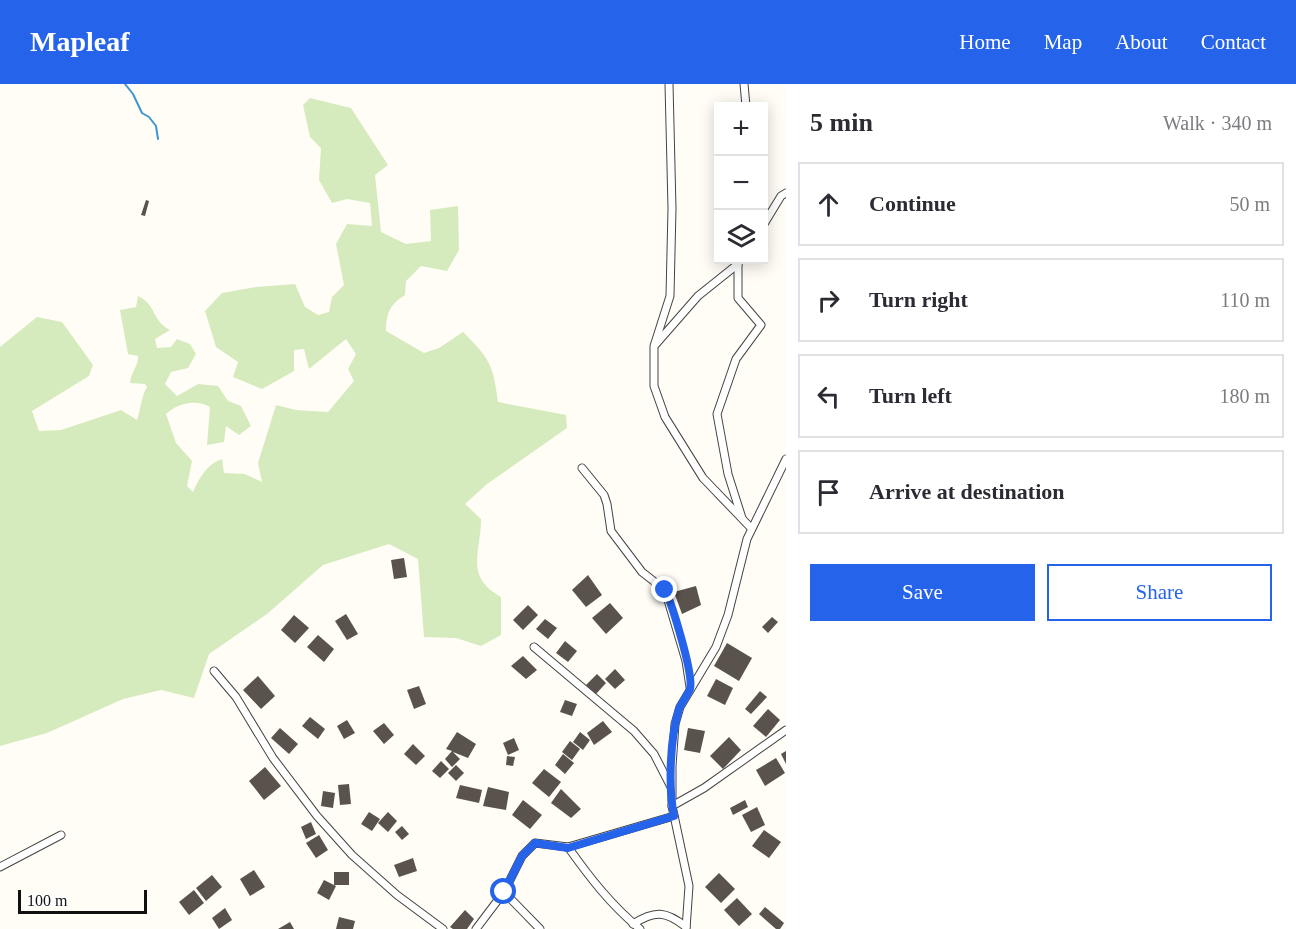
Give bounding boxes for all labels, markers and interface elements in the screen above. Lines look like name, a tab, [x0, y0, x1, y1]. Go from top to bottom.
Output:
text: Mapleaf	[30, 26, 130, 57]
text: Home	[959, 30, 1011, 54]
text: Map	[1044, 30, 1082, 54]
text: About	[1115, 30, 1168, 54]
text: Contact	[1201, 30, 1266, 54]
map controls	[714, 102, 768, 264]
button: +	[714, 102, 768, 156]
text: 5 min	[810, 108, 873, 137]
text: Walk · 340 m	[1163, 112, 1272, 134]
button: −	[714, 156, 768, 210]
icon: ahead	[812, 188, 845, 221]
text: Continue	[869, 191, 956, 216]
text: 50 m	[1229, 193, 1270, 215]
button: layers	[714, 210, 768, 264]
icon: right	[812, 284, 845, 317]
text: Turn right	[869, 287, 968, 312]
text: 110 m	[1220, 289, 1270, 311]
icon: left	[812, 380, 845, 413]
text: Turn left	[869, 383, 952, 408]
text: 180 m	[1219, 385, 1270, 407]
icon: arrive	[812, 476, 845, 509]
text: Arrive at destination	[869, 479, 1065, 504]
button: Save	[810, 564, 1035, 621]
button: Share	[1047, 564, 1272, 621]
route end	[651, 576, 677, 602]
route start	[490, 878, 516, 904]
scale bar	[18, 887, 147, 914]
text: 100 m	[27, 892, 67, 909]

